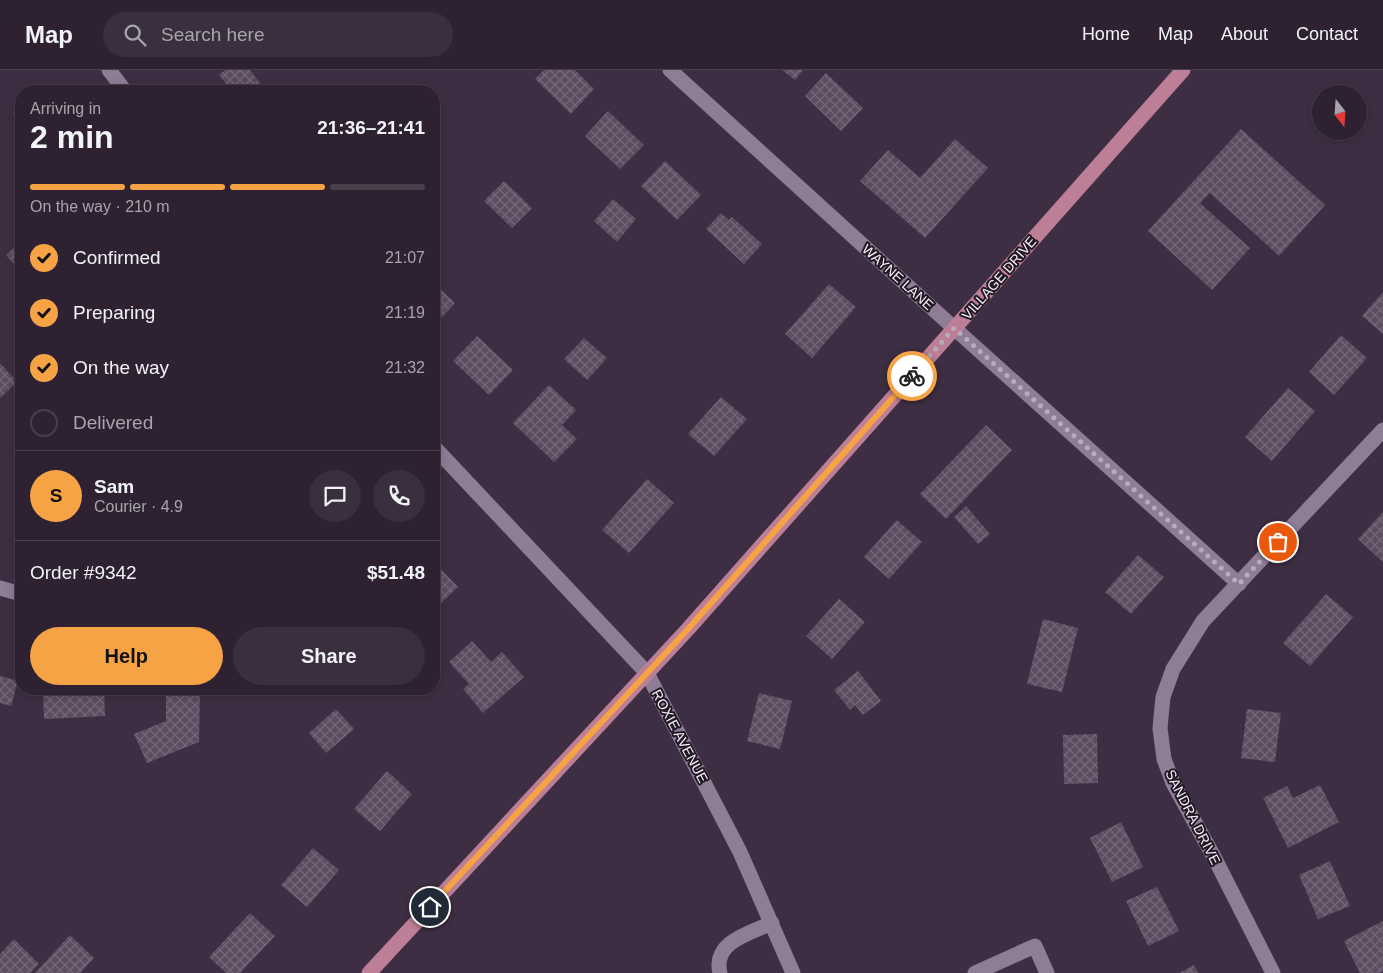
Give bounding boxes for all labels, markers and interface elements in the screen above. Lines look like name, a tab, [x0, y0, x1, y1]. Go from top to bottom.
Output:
search box	[103, 12, 453, 57]
text: Map	[25, 21, 73, 48]
icon: search	[121, 21, 149, 49]
text: Search here	[161, 24, 265, 45]
text: Home	[1082, 24, 1130, 44]
text: Map	[1158, 24, 1193, 44]
text: About	[1221, 24, 1268, 44]
text: Contact	[1296, 24, 1358, 44]
north arrow	[1312, 85, 1368, 140]
map controls	[1312, 85, 1367, 140]
text: Arriving in	[30, 100, 101, 117]
text: 21:36–21:41	[317, 117, 425, 138]
text: 2 min	[30, 119, 114, 155]
text: On the way · 210 m	[30, 198, 170, 215]
street label: VILLAGE DRIVE	[959, 233, 1039, 323]
street label: WAYNE LANE	[859, 241, 937, 313]
icon: check	[30, 244, 58, 272]
text: Confirmed	[73, 247, 161, 268]
text: 21:07	[385, 249, 425, 266]
icon: check	[30, 299, 58, 327]
text: Preparing	[73, 302, 155, 323]
text: 21:19	[385, 304, 425, 321]
courier	[887, 351, 937, 401]
icon: check	[30, 354, 58, 382]
text: On the way	[73, 357, 169, 378]
text: 21:32	[385, 359, 425, 376]
icon: bike	[898, 362, 926, 390]
text: Delivered	[73, 412, 153, 433]
button: chat	[309, 470, 361, 522]
button: phone	[373, 470, 425, 522]
text: Sam	[94, 476, 134, 497]
text: S	[50, 485, 62, 506]
text: Courier · 4.9	[94, 498, 183, 515]
pin	[1257, 521, 1299, 563]
icon: bag	[1264, 528, 1292, 556]
text: Order #9342	[30, 562, 137, 583]
text: $51.48	[367, 562, 425, 583]
button: Help	[30, 627, 223, 685]
button: Share	[233, 627, 425, 685]
street label: ROXIE AVENUE	[649, 687, 711, 785]
street label: SANDRA DRIVE	[1162, 767, 1224, 867]
pin	[409, 886, 451, 928]
icon: home	[416, 893, 444, 921]

